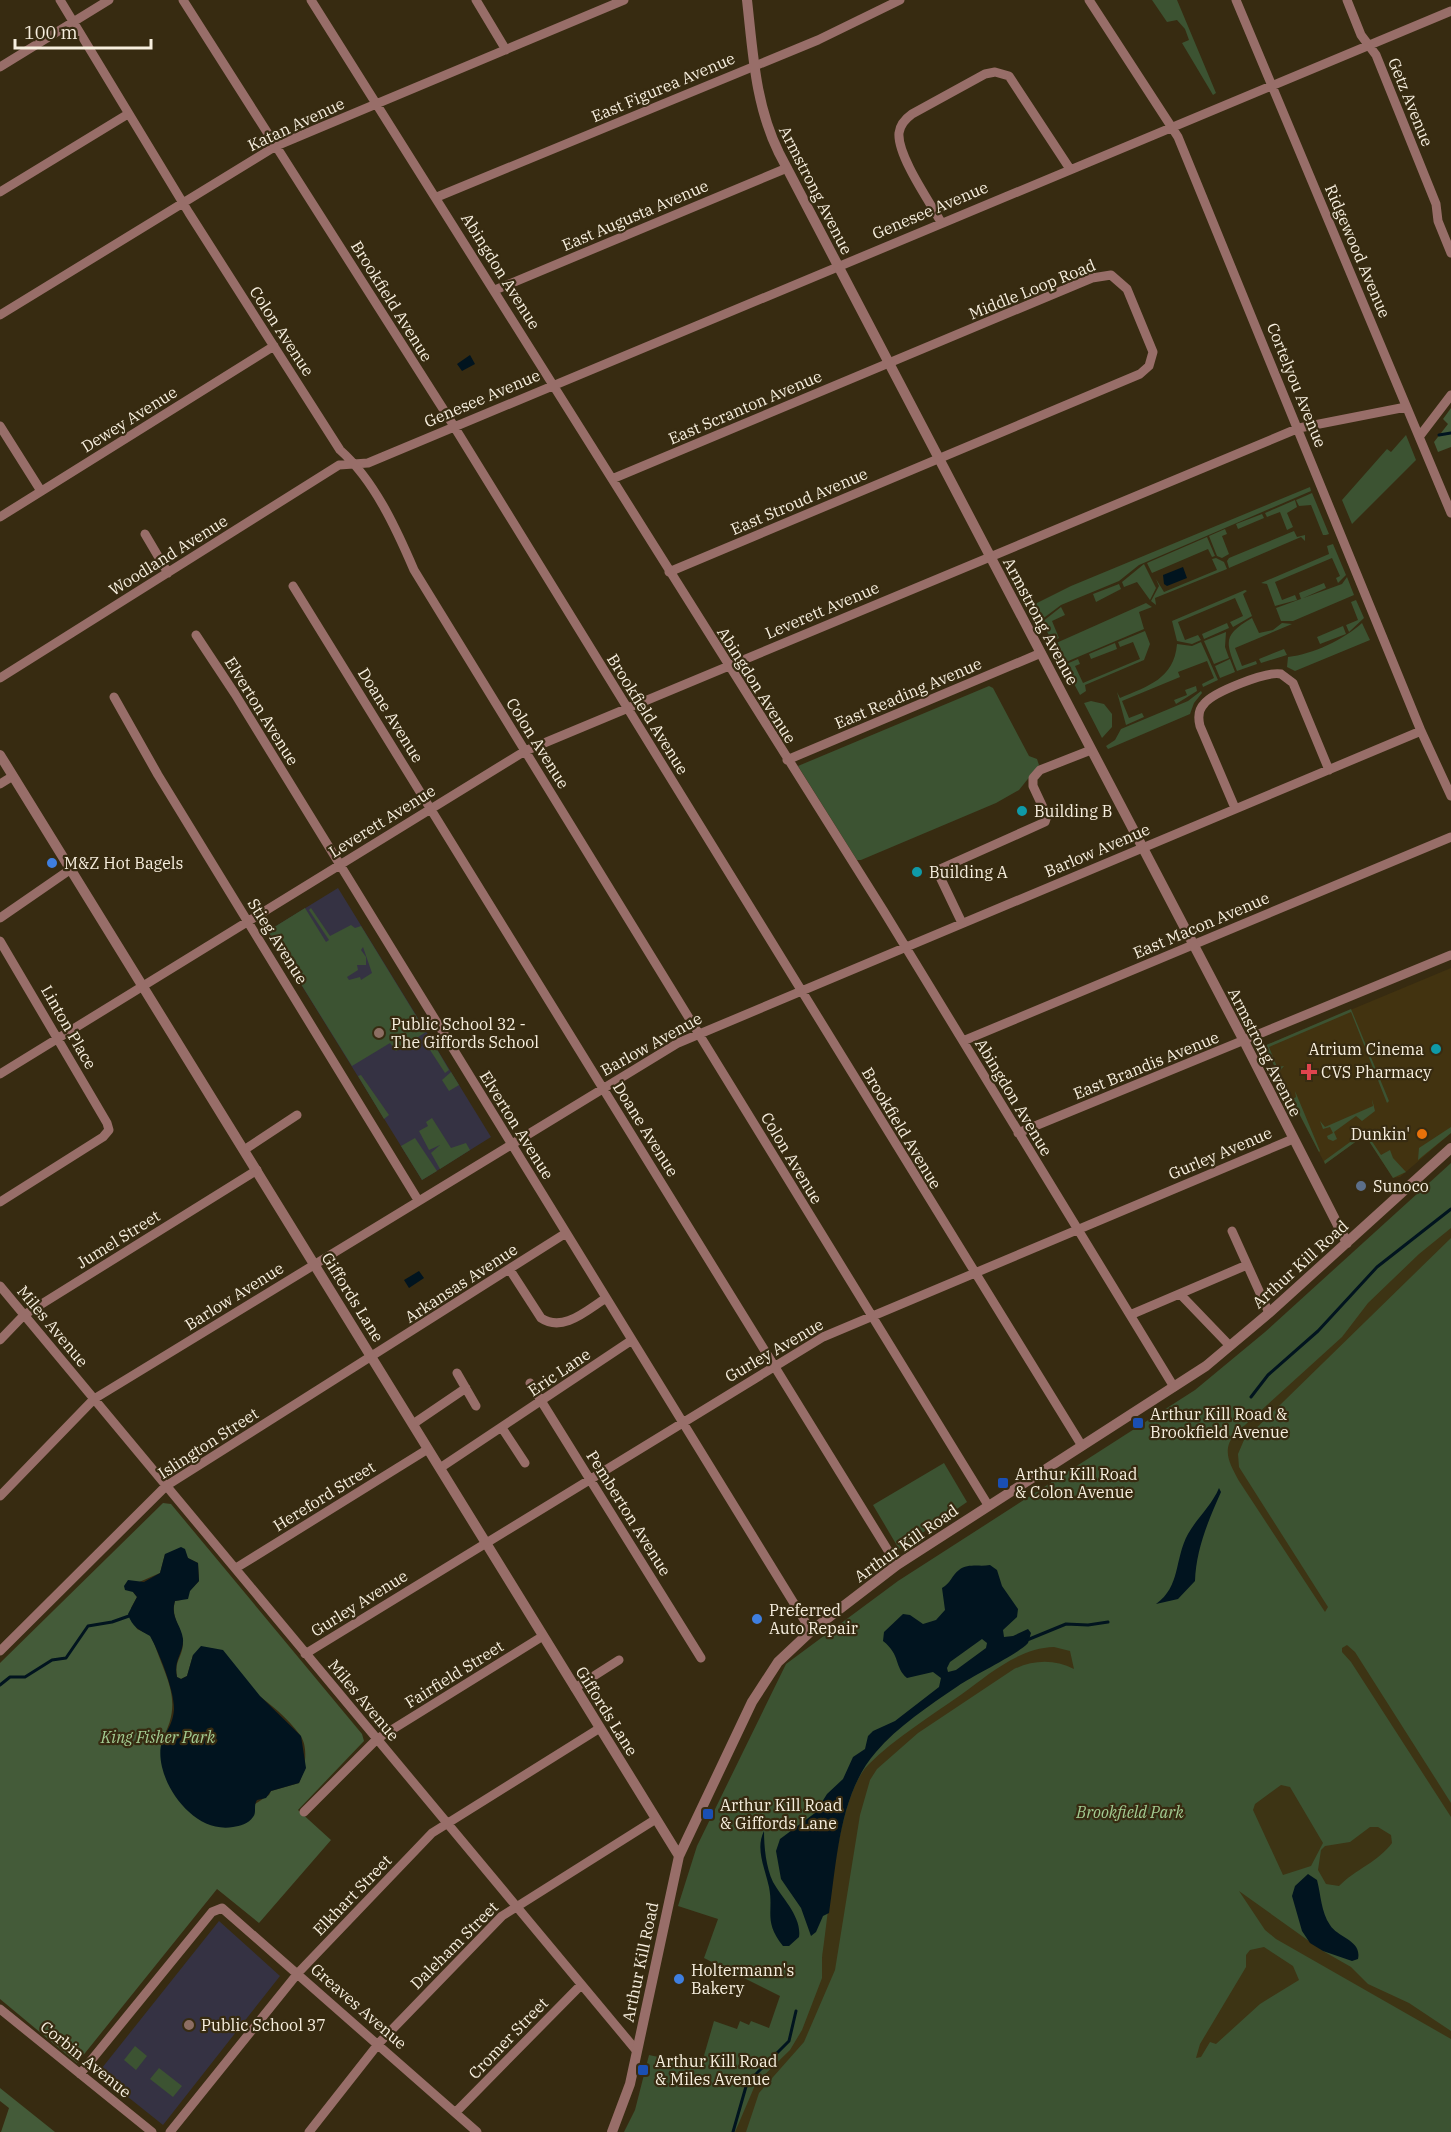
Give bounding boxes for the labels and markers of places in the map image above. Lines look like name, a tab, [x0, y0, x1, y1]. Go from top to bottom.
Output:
place label: Building B	[1034, 801, 1112, 821]
marker: Building B	[1015, 804, 1029, 818]
place label: M&Z Hot Bagels	[64, 853, 183, 873]
marker: M&Z Hot Bagels	[45, 856, 59, 870]
place label: Building A	[929, 862, 1008, 882]
marker: Building A	[910, 865, 924, 879]
place label: Public School 32 - The Giffords School	[391, 1014, 539, 1052]
marker: Public School 32 - The Giffords School	[372, 1026, 386, 1040]
place label: Atrium Cinema	[1308, 1039, 1424, 1059]
marker: Atrium Cinema	[1429, 1042, 1443, 1056]
place label: CVS Pharmacy	[1321, 1062, 1432, 1082]
marker: CVS Pharmacy	[1302, 1065, 1316, 1079]
place label: Dunkin'	[1351, 1124, 1410, 1144]
marker: Dunkin'	[1415, 1127, 1429, 1141]
place label: Sunoco	[1373, 1176, 1429, 1196]
marker: Sunoco	[1354, 1179, 1368, 1193]
place label: Arthur Kill Road & Brookfield Avenue	[1150, 1404, 1289, 1442]
marker: Arthur Kill Road & Brookfield Avenue	[1131, 1416, 1145, 1430]
place label: Arthur Kill Road & Colon Avenue	[1015, 1464, 1138, 1502]
marker: Arthur Kill Road & Colon Avenue	[996, 1476, 1010, 1490]
place label: Preferred Auto Repair	[769, 1600, 858, 1638]
marker: Preferred Auto Repair	[750, 1612, 764, 1626]
place label: Arthur Kill Road & Giffords Lane	[720, 1795, 843, 1833]
marker: Arthur Kill Road & Giffords Lane	[701, 1807, 715, 1821]
place label: Holtermann's Bakery	[691, 1960, 794, 1998]
marker: Holtermann's Bakery	[672, 1972, 686, 1986]
place label: Public School 37	[201, 2015, 326, 2035]
marker: Public School 37	[182, 2018, 196, 2032]
place label: Arthur Kill Road & Miles Avenue	[655, 2051, 778, 2089]
marker: Arthur Kill Road & Miles Avenue	[636, 2063, 650, 2077]

